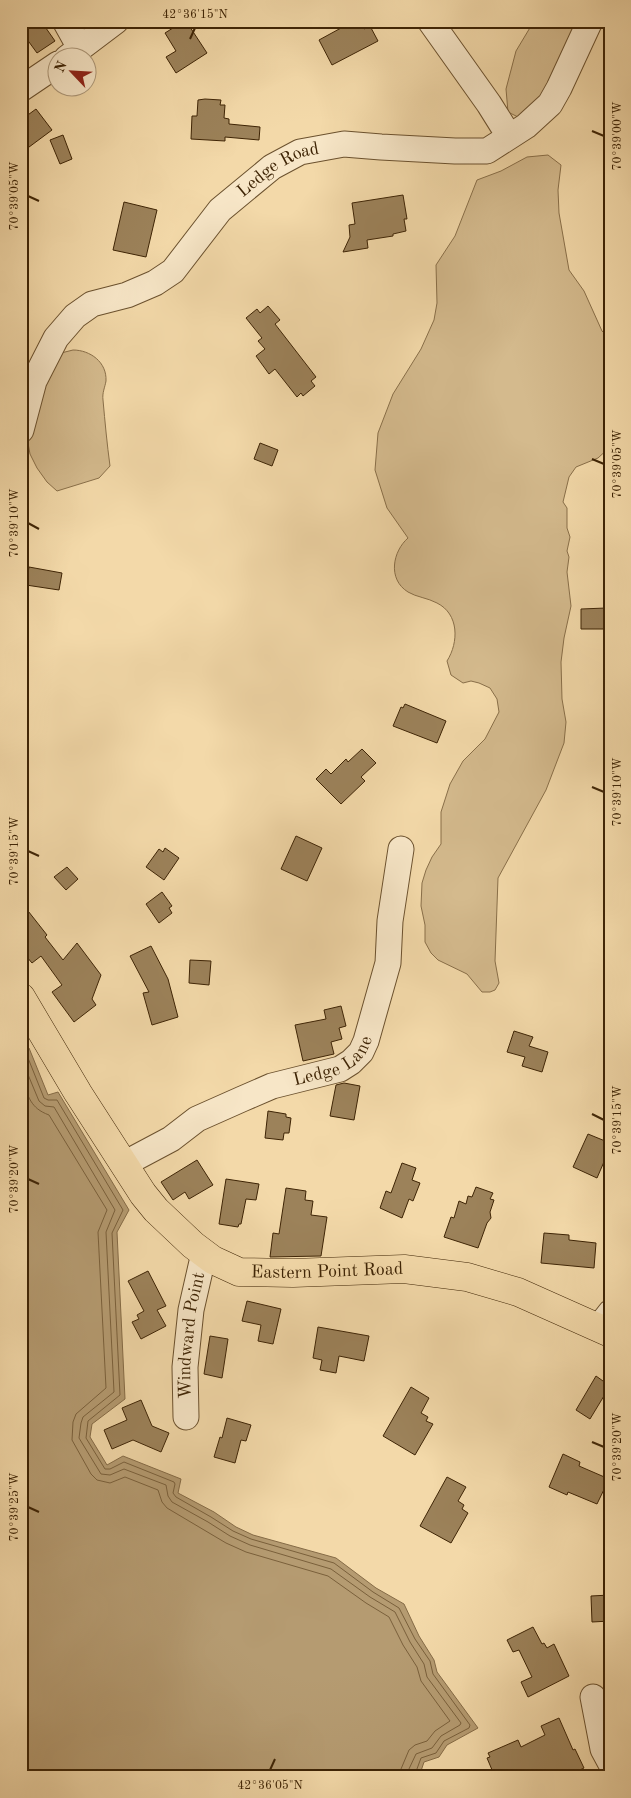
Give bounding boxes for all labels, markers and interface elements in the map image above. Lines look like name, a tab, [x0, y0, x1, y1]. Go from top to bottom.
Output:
text: 42°36'15"N	[162, 8, 228, 21]
north arrow	[48, 48, 98, 98]
text: N	[53, 59, 70, 75]
text: 70°39'00"W	[612, 101, 624, 171]
street label: Ledge Road	[234, 140, 320, 201]
text: 70°39'05"W	[8, 161, 21, 231]
text: 70°39'05"W	[611, 429, 624, 499]
text: 70°39'10"W	[9, 488, 21, 558]
text: 70°39'10"W	[612, 757, 624, 827]
text: 70°39'15"W	[8, 816, 21, 886]
street label: Ledge Lane	[291, 1034, 376, 1089]
text: 70°39'15"W	[611, 1085, 624, 1155]
text: 70°39'20"W	[9, 1144, 21, 1214]
street label: Eastern Point Road	[251, 1260, 403, 1282]
street label: Windward Point	[176, 1270, 208, 1399]
text: 70°39'20"W	[612, 1412, 624, 1482]
text: 70°39'25"W	[8, 1472, 21, 1542]
text: 42°36'05"N	[237, 1779, 303, 1792]

